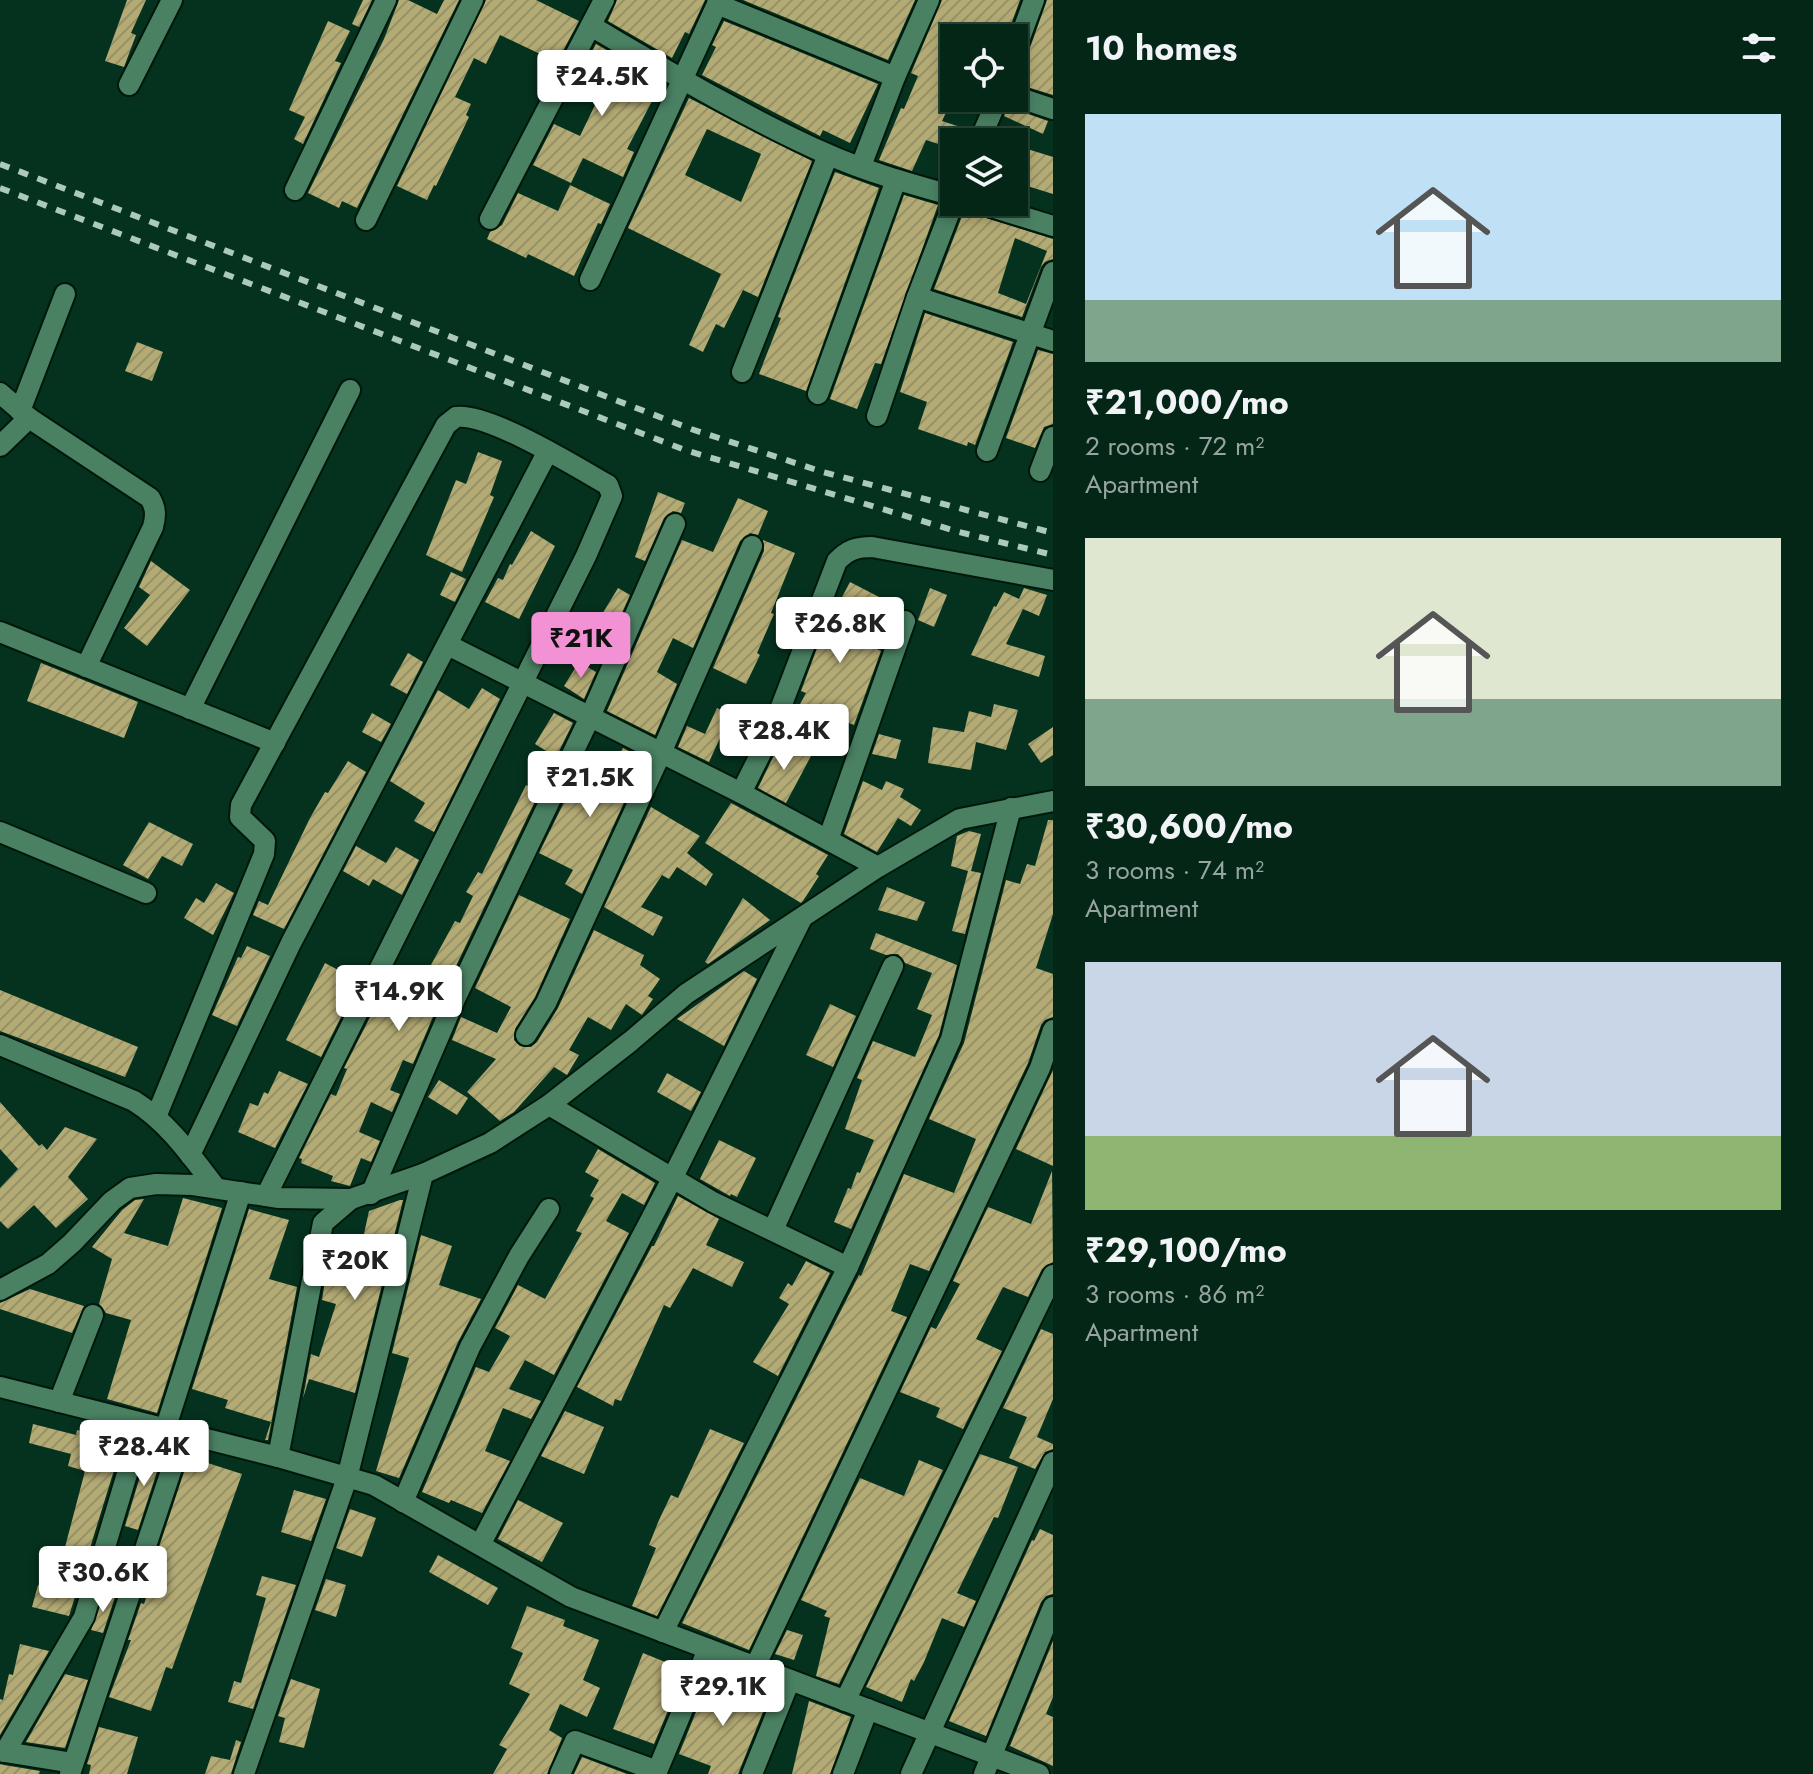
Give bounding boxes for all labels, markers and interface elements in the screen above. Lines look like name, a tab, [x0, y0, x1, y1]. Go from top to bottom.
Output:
map controls	[940, 24, 1028, 216]
button: locate	[940, 24, 1028, 112]
text: 10 homes	[1085, 24, 1237, 73]
icon: filters	[1737, 26, 1781, 70]
pin: ₹24.5K	[537, 50, 667, 118]
text: ₹24.5K	[555, 57, 649, 95]
button: layers	[940, 128, 1028, 216]
icon: home	[1361, 166, 1505, 310]
text: ₹21,000/mo	[1085, 378, 1289, 427]
text: 2 rooms · 72 m²	[1085, 427, 1264, 465]
text: Apartment	[1085, 465, 1198, 503]
icon: home	[1361, 590, 1505, 734]
pin: ₹26.8K	[775, 597, 905, 665]
text: ₹26.8K	[794, 604, 886, 642]
pin: ₹21K	[534, 612, 628, 680]
text: ₹21K	[549, 619, 613, 657]
pin: ₹28.4K	[719, 704, 849, 772]
text: ₹28.4K	[738, 711, 830, 749]
pin: ₹21.5K	[525, 751, 655, 819]
text: ₹21.5K	[546, 758, 634, 796]
text: ₹30,600/mo	[1085, 802, 1293, 851]
text: 3 rooms · 74 m²	[1085, 851, 1264, 889]
text: Apartment	[1085, 889, 1198, 927]
pin: ₹14.9K	[334, 965, 464, 1033]
text: ₹14.9K	[354, 972, 444, 1010]
icon: home	[1361, 1014, 1505, 1158]
text: ₹29,100/mo	[1085, 1226, 1287, 1275]
pin: ₹20K	[308, 1234, 402, 1302]
text: ₹20K	[321, 1241, 389, 1279]
text: 3 rooms · 86 m²	[1085, 1275, 1264, 1313]
text: Apartment	[1085, 1313, 1198, 1351]
pin: ₹28.4K	[79, 1420, 209, 1488]
text: ₹28.4K	[98, 1427, 190, 1465]
pin: ₹30.6K	[38, 1546, 168, 1614]
text: ₹30.6K	[57, 1553, 149, 1591]
pin: ₹29.1K	[658, 1660, 788, 1728]
text: ₹29.1K	[679, 1667, 767, 1705]

